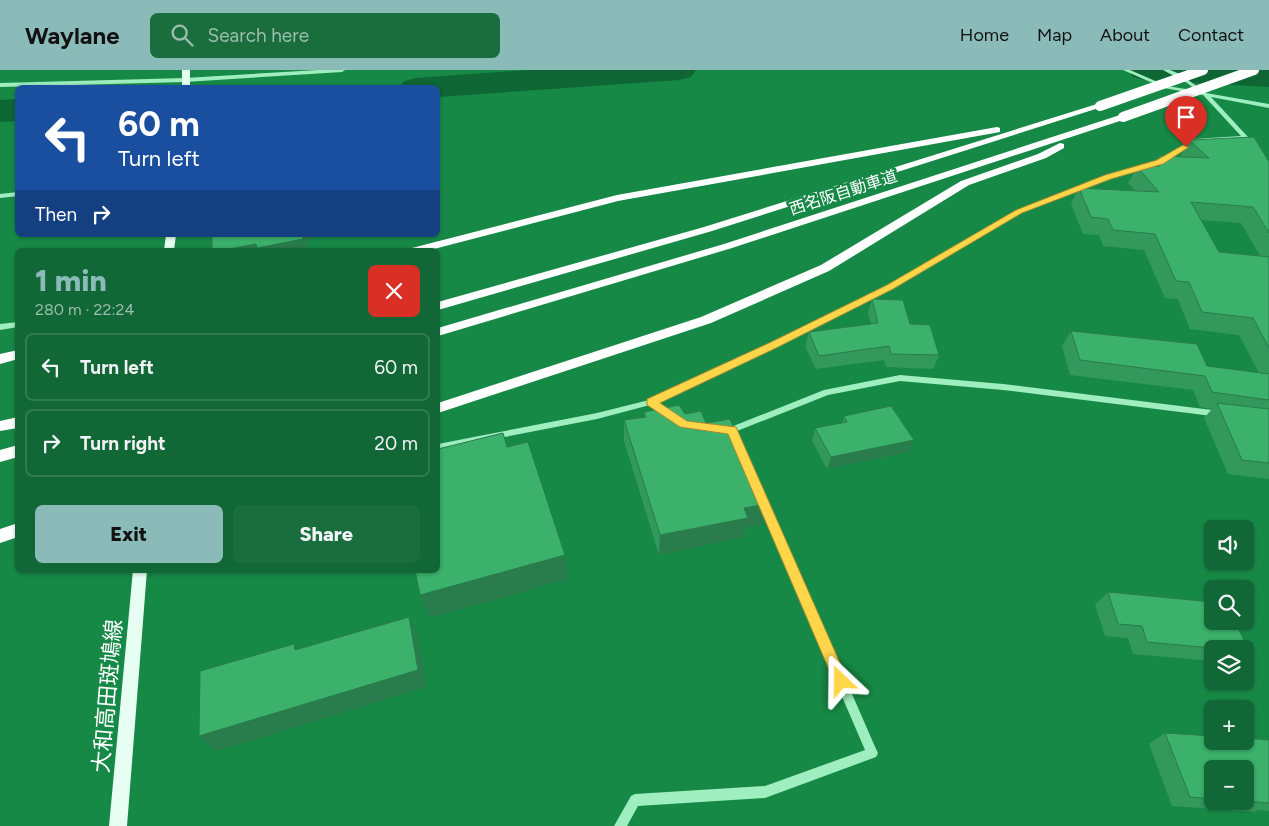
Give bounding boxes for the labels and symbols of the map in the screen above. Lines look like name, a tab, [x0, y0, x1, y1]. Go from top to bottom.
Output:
pin	[1165, 96, 1207, 147]
street label: 西名阪自動車道	[787, 166, 899, 219]
street label: 大和高田斑鳩線	[87, 618, 128, 774]
position arrow	[814, 654, 866, 706]

